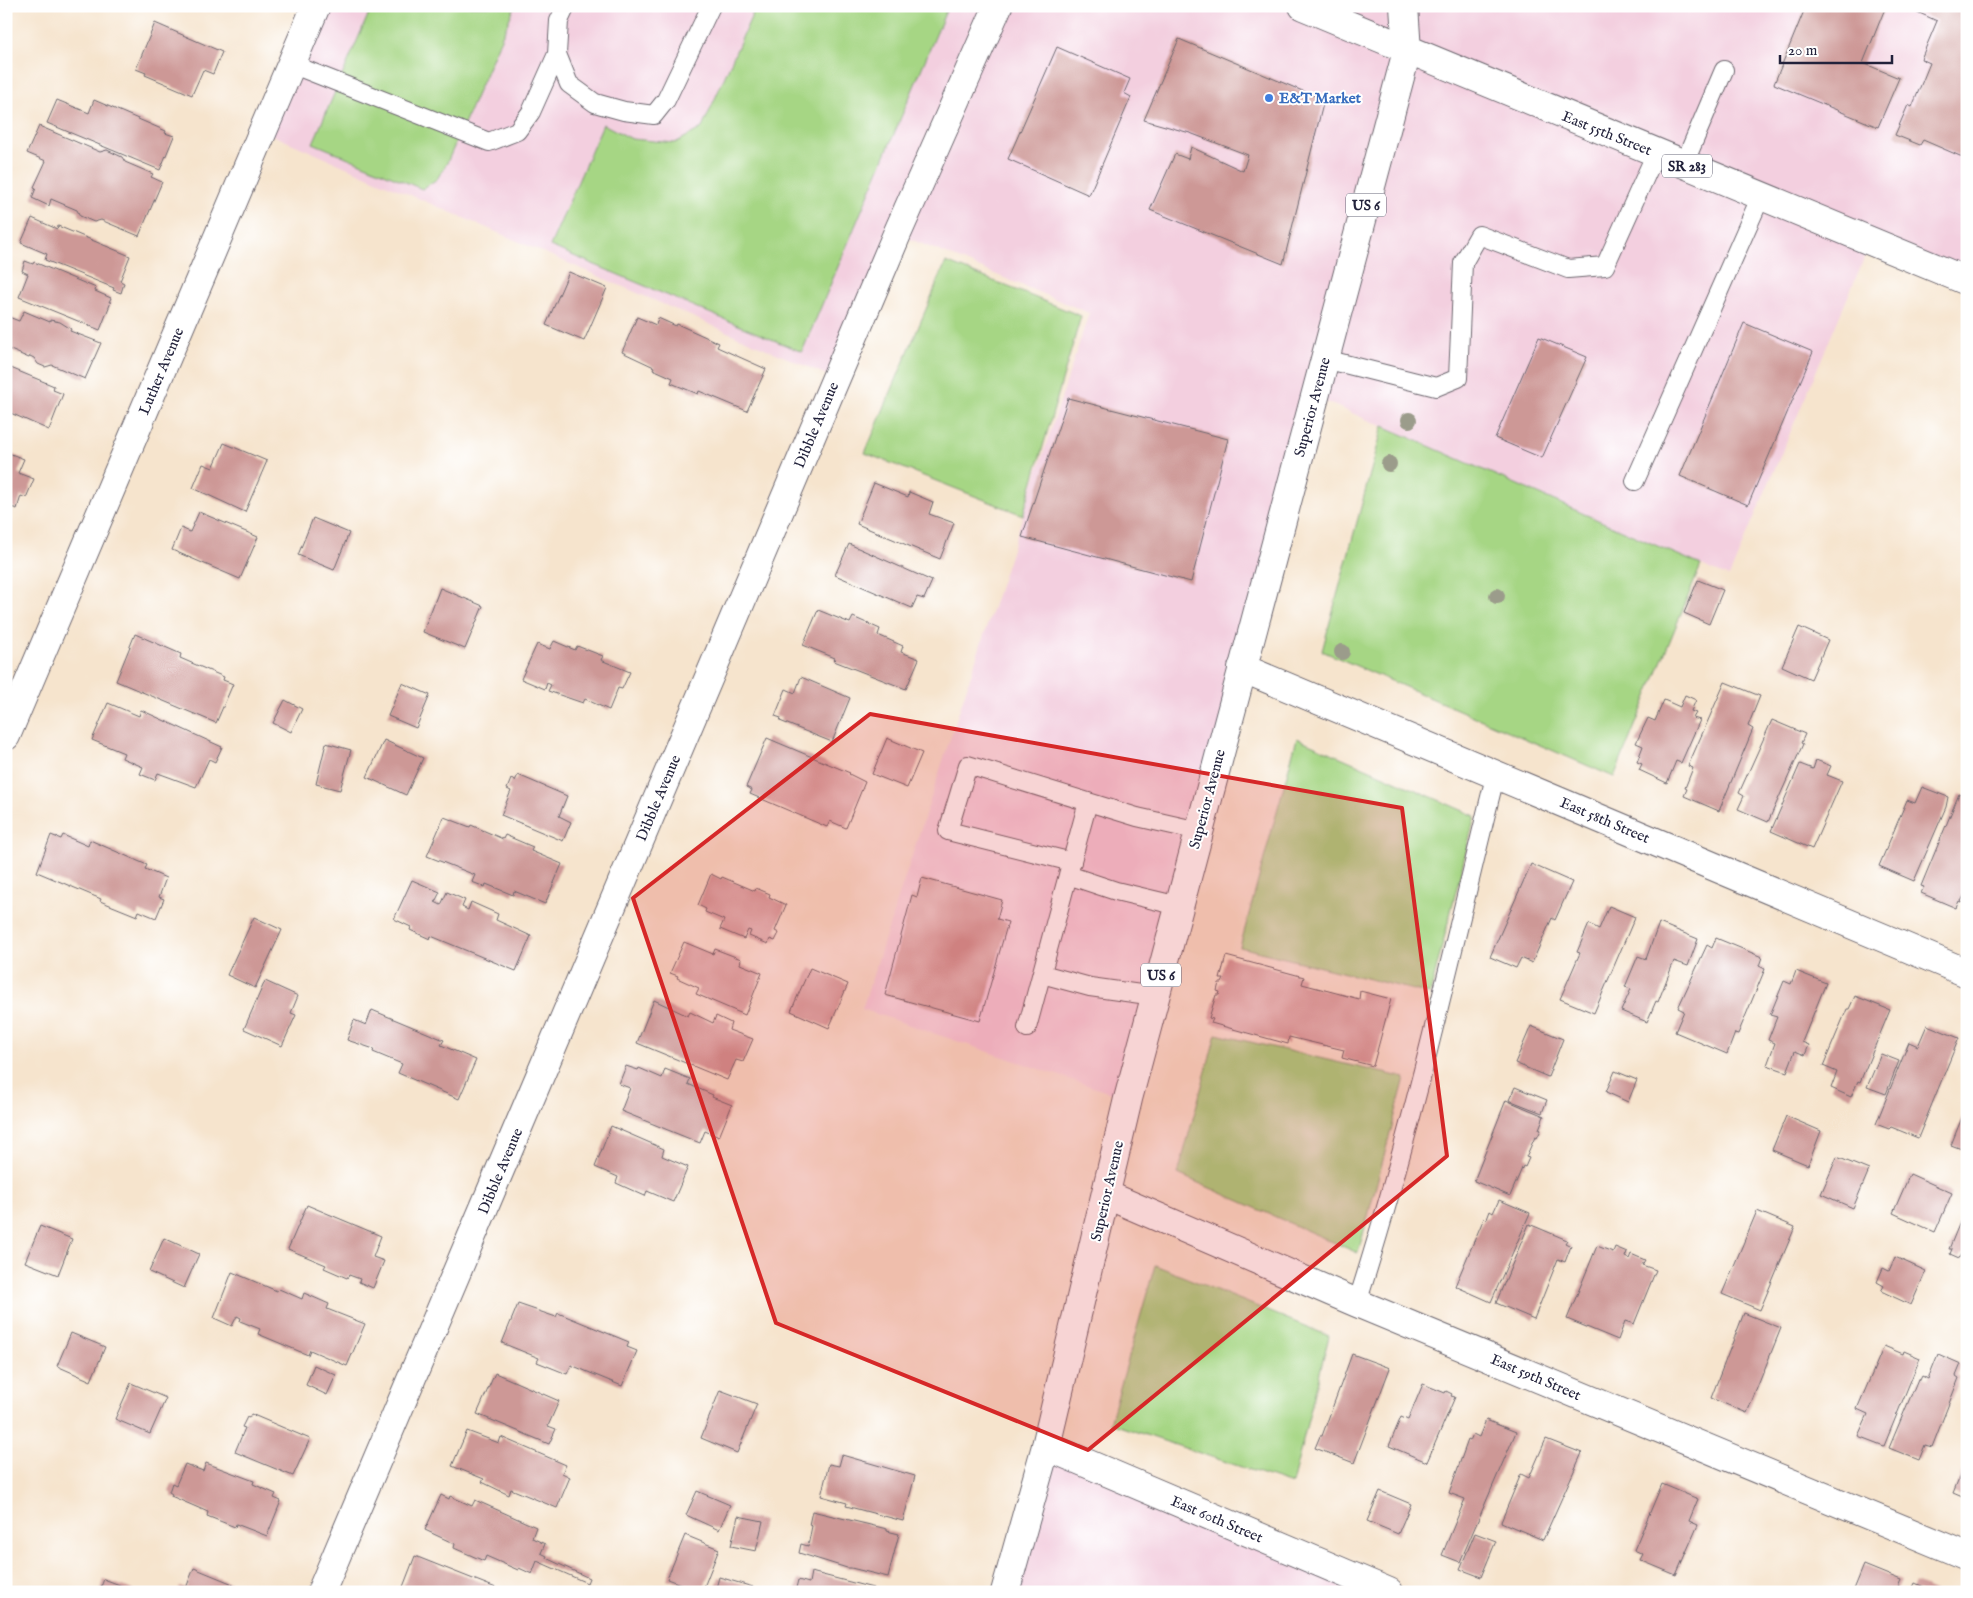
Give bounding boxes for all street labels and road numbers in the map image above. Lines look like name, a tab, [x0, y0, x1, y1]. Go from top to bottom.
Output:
street label: East 55th Street	[1559, 107, 1654, 160]
road number: SR 283	[1662, 154, 1712, 178]
road number: US 6	[1346, 194, 1386, 216]
street label: Luther Avenue	[135, 325, 188, 418]
street label: Superior Avenue	[1290, 355, 1335, 459]
street label: Dibble Avenue	[790, 379, 843, 471]
street label: Superior Avenue	[1185, 747, 1230, 851]
street label: Dibble Avenue	[632, 752, 685, 844]
street label: East 58th Street	[1557, 793, 1652, 848]
road number: US 6	[1141, 964, 1181, 986]
street label: Dibble Avenue	[474, 1125, 527, 1217]
street label: Superior Avenue	[1087, 1139, 1128, 1243]
street label: East 59th Street	[1488, 1350, 1584, 1405]
street label: East 60th Street	[1168, 1492, 1266, 1547]

